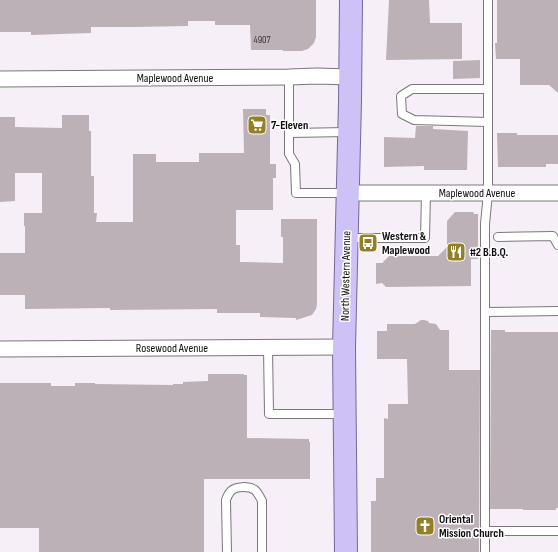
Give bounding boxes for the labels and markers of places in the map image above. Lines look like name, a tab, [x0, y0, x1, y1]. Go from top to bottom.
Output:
supermarket icon: 7-Eleven	[246, 114, 268, 136]
place label: 7-Eleven	[271, 118, 308, 133]
place label: Western & Maplewood	[382, 229, 430, 258]
bus stop icon: Western & Maplewood	[357, 232, 379, 254]
restaurant icon: #2 B.B.Q.	[445, 241, 467, 263]
place label: #2 B.B.Q.	[470, 245, 508, 260]
place label: Oriental Mission Church	[439, 512, 504, 541]
church icon: Oriental Mission Church	[414, 515, 436, 537]

